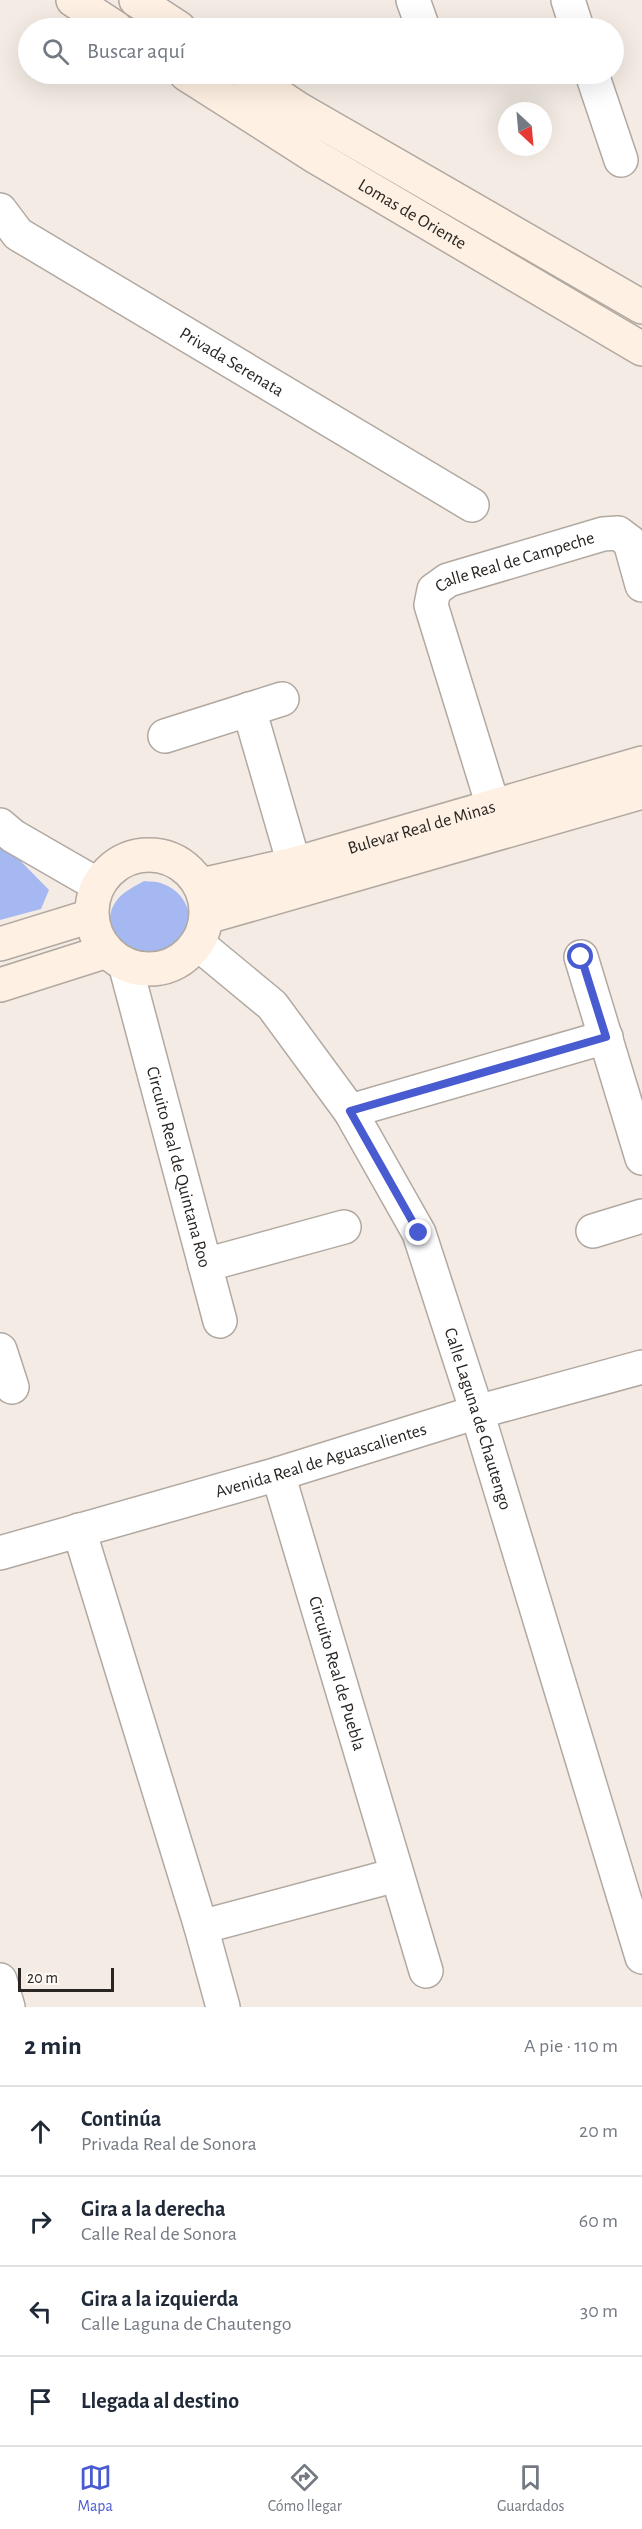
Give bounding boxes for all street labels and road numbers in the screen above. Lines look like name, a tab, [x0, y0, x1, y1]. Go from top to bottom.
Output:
street label: Lomas de Oriente	[355, 176, 469, 253]
street label: Privada Serenata	[176, 325, 286, 400]
street label: Calle Real de Campeche	[432, 529, 597, 596]
street label: Bulevar Real de Minas	[346, 798, 498, 858]
street label: Circuito Real de Quintana Roo	[143, 1065, 213, 1270]
street label: Calle Laguna de Chautengo	[440, 1326, 514, 1512]
street label: Avenida Real de Aguascalientes	[214, 1420, 429, 1501]
street label: Circuito Real de Puebla	[305, 1594, 368, 1753]

